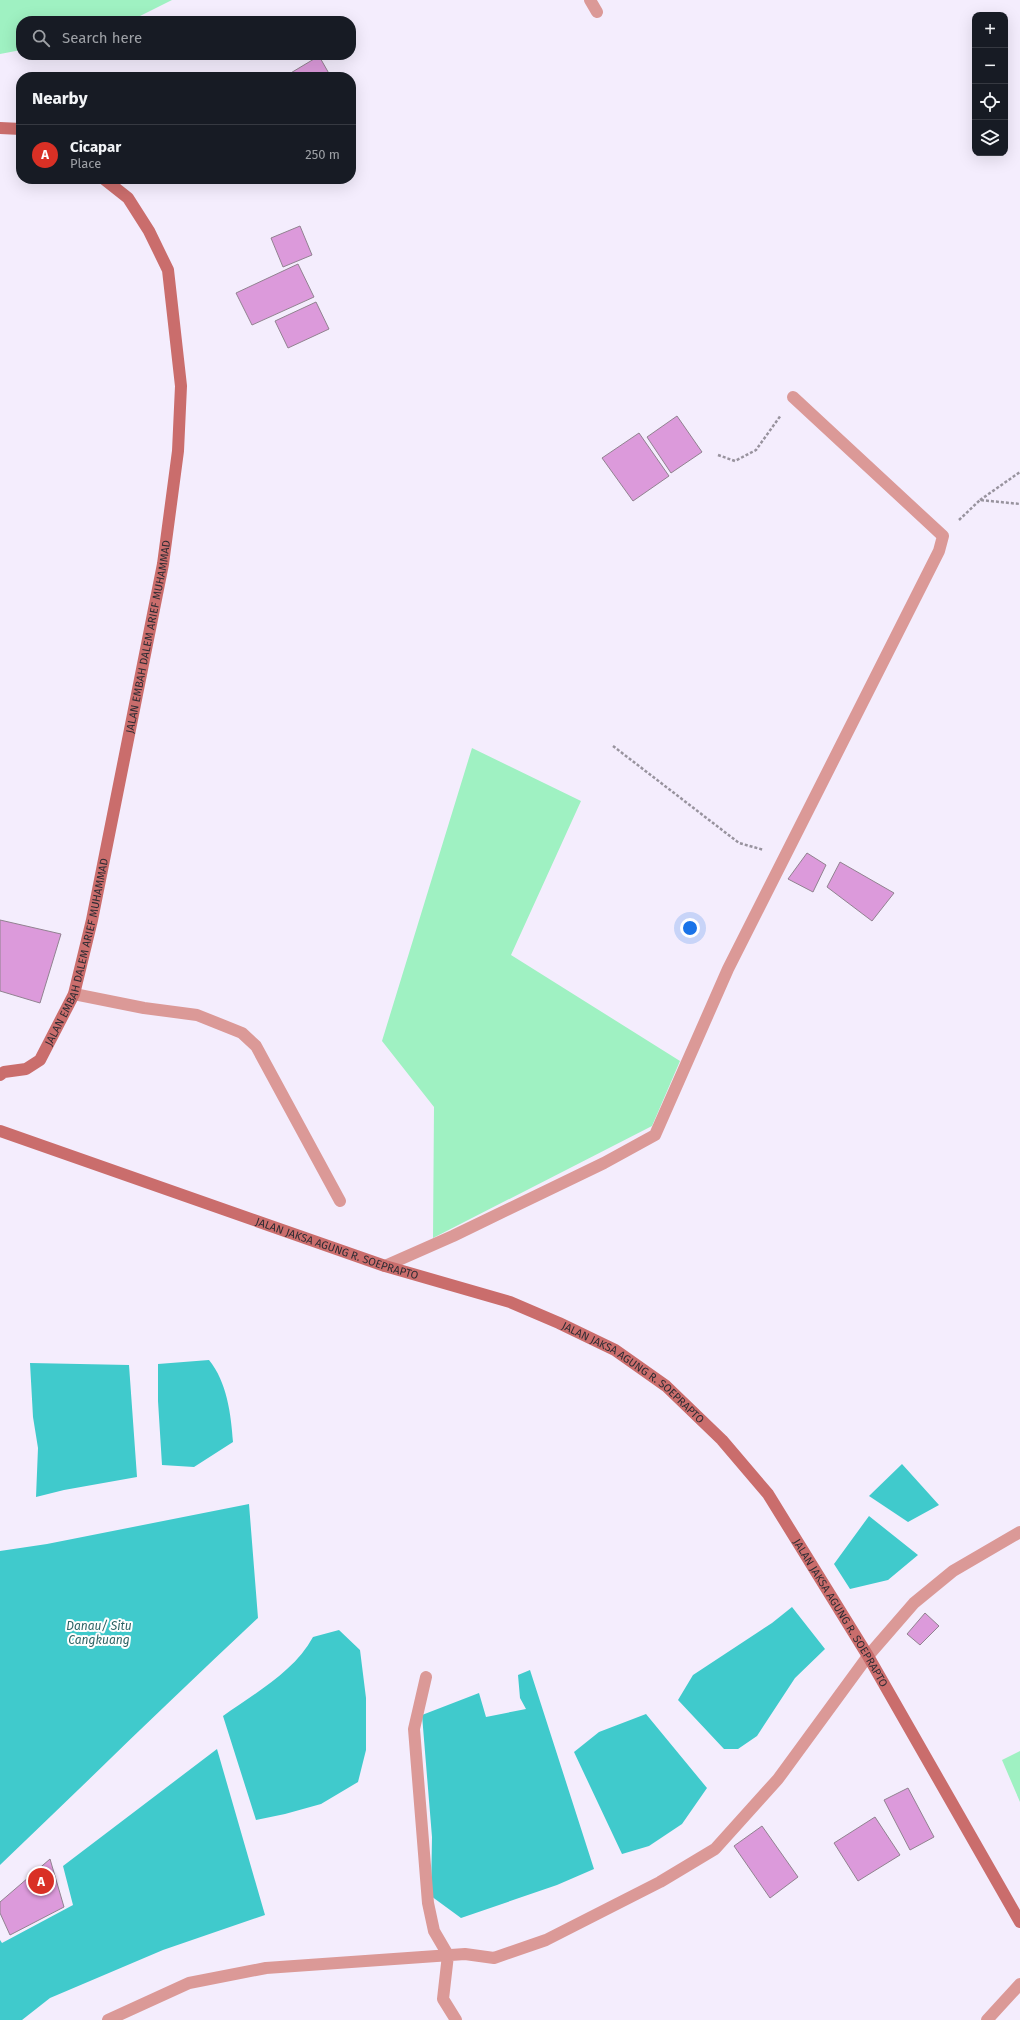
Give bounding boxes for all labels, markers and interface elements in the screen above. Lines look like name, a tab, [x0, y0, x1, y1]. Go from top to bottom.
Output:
map controls	[972, 12, 1008, 156]
button: +	[972, 12, 1008, 48]
search box	[16, 16, 356, 60]
icon: search	[30, 27, 52, 49]
text: Search here	[62, 29, 142, 47]
button: −	[972, 48, 1008, 84]
button: locate	[972, 84, 1008, 120]
text: Nearby	[32, 88, 87, 109]
button: layers	[972, 120, 1008, 156]
text: Cicapar	[70, 138, 121, 156]
text: A	[41, 147, 49, 162]
text: 250 m	[305, 147, 340, 162]
text: Place	[70, 156, 101, 171]
street label: JALAN EMBAH DALEM ARIEF MUHAMMAD	[123, 539, 173, 734]
street label: JALAN EMBAH DALEM ARIEF MUHAMMAD	[42, 857, 111, 1048]
your location	[680, 918, 700, 938]
street label: JALAN JAKSA AGUNG R. SOEPRAPTO	[254, 1215, 420, 1282]
street label: JALAN JAKSA AGUNG R. SOEPRAPTO	[560, 1319, 707, 1426]
street label: JALAN JAKSA AGUNG R. SOEPRAPTO	[791, 1536, 891, 1689]
water label: Danau/ Situ Cangkuang	[66, 1619, 132, 1647]
pin: A	[28, 1866, 54, 1896]

